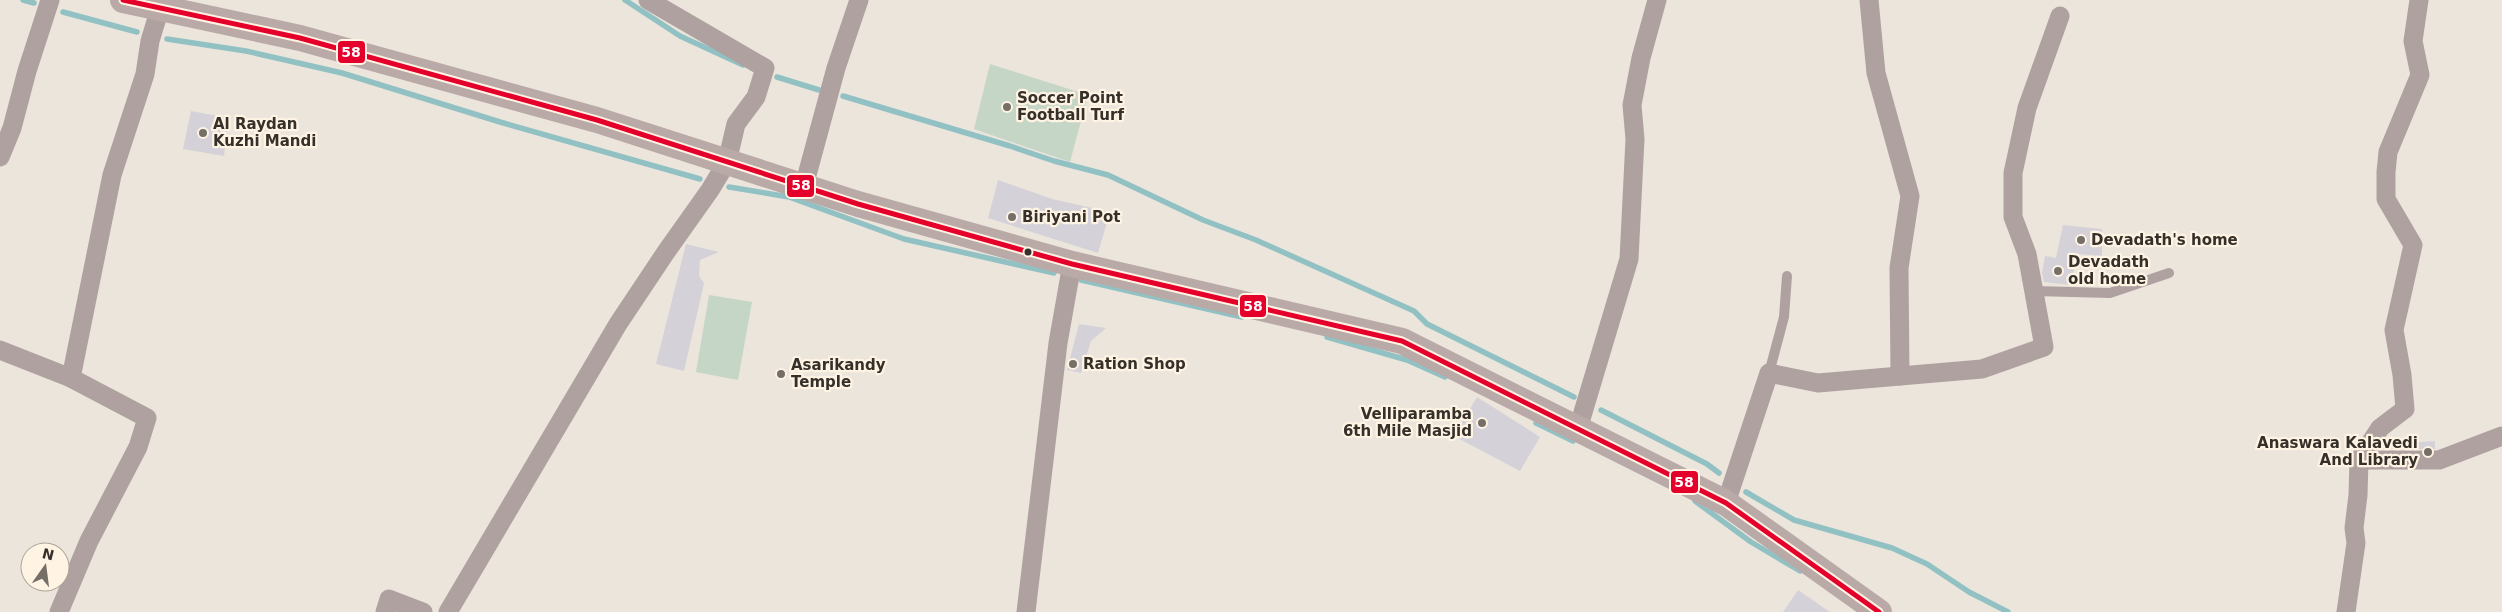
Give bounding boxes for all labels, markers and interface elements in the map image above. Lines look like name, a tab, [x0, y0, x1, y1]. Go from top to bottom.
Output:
line badge: 58	[337, 40, 366, 64]
text: 58	[341, 44, 361, 60]
place label: Soccer Point Football Turf	[1017, 89, 1124, 124]
marker: Soccer Point Football Turf	[1001, 101, 1013, 113]
place label: Al Raydan Kuzhi Mandi	[213, 115, 316, 150]
marker: Al Raydan Kuzhi Mandi	[197, 127, 209, 139]
line badge: 58	[786, 174, 815, 198]
text: 58	[791, 177, 811, 193]
place label: Biriyani Pot	[1022, 208, 1121, 226]
marker: Biriyani Pot	[1006, 211, 1018, 223]
place label: Devadath's home	[2091, 231, 2238, 249]
marker: Devadath's home	[2075, 234, 2087, 246]
unlabelled marker	[1023, 247, 1033, 257]
place label: Devadath old home	[2068, 253, 2149, 288]
marker: Devadath old home	[2052, 265, 2064, 277]
line badge: 58	[1239, 294, 1267, 318]
text: 58	[1243, 298, 1263, 314]
place label: Ration Shop	[1083, 355, 1186, 373]
place label: Asarikandy Temple	[791, 356, 886, 391]
marker: Ration Shop	[1067, 358, 1079, 370]
marker: Asarikandy Temple	[775, 368, 787, 380]
place label: Velliparamba 6th Mile Masjid	[1343, 405, 1472, 440]
marker: Velliparamba 6th Mile Masjid	[1476, 417, 1488, 429]
place label: Anaswara Kalavedi And Library	[2257, 434, 2418, 469]
marker: Anaswara Kalavedi And Library	[2422, 446, 2434, 458]
line badge: 58	[1670, 470, 1699, 494]
text: 58	[1674, 474, 1694, 490]
north arrow	[20, 542, 70, 592]
text: N	[41, 545, 56, 564]

